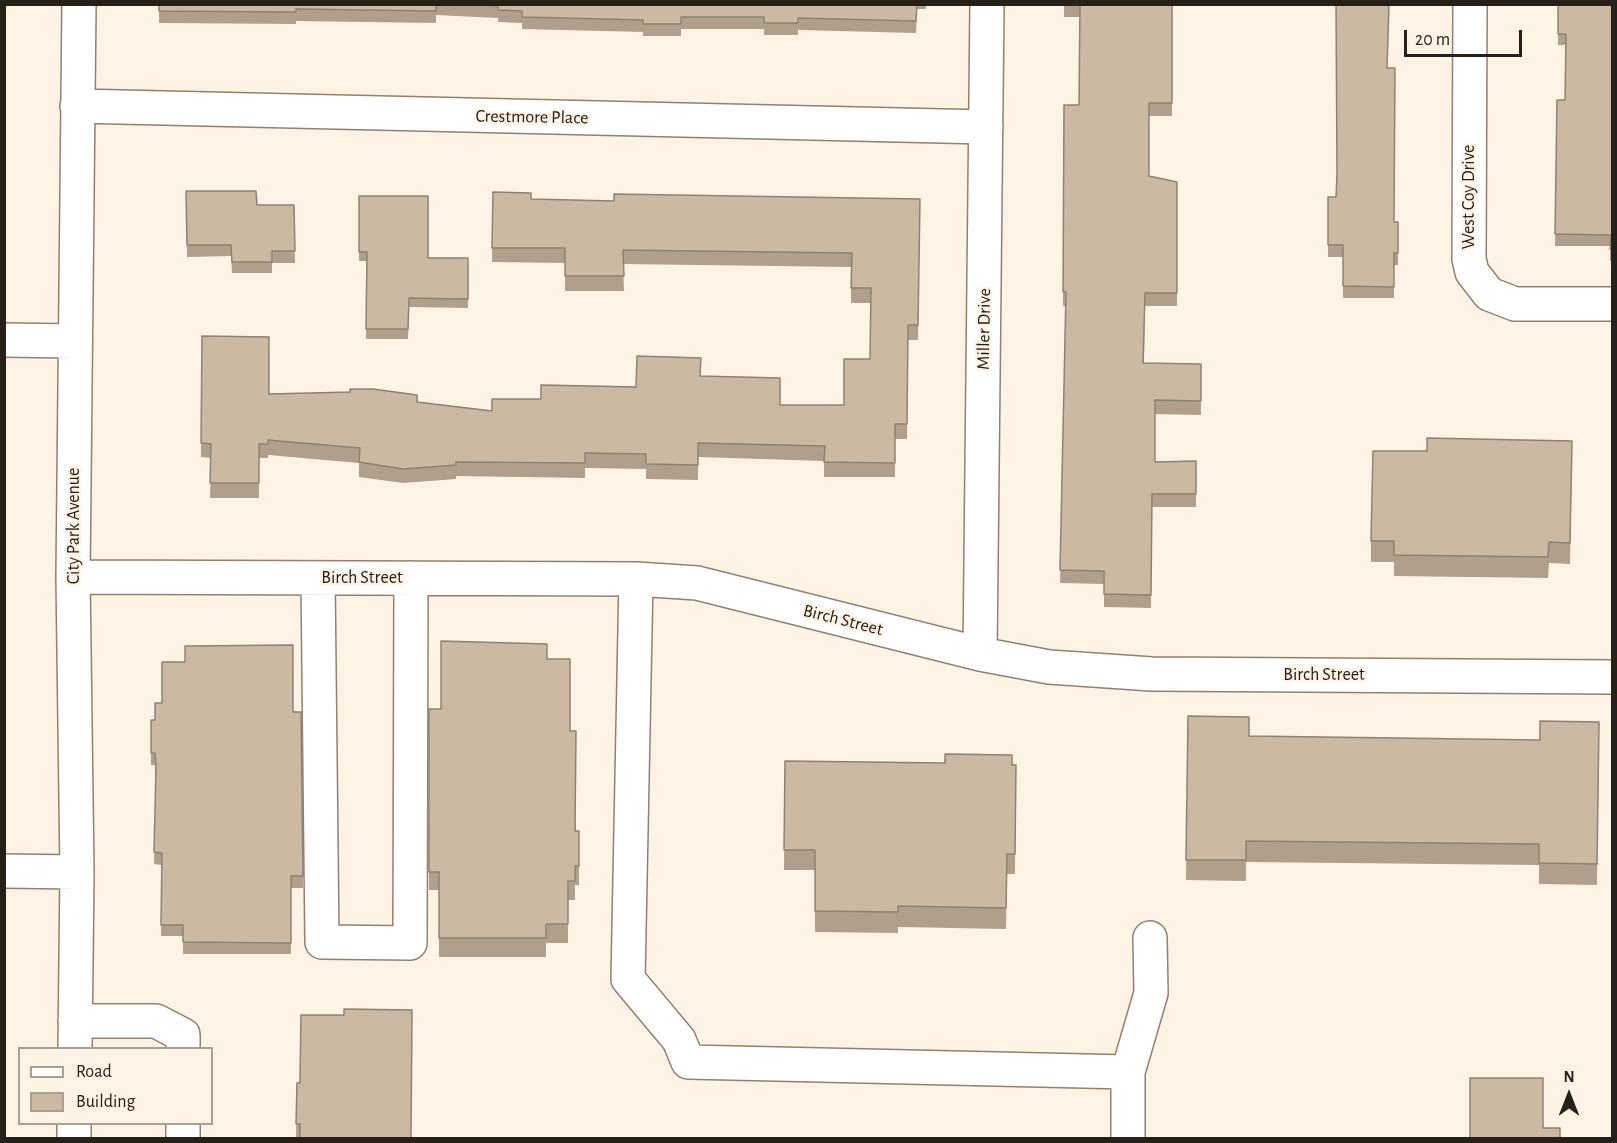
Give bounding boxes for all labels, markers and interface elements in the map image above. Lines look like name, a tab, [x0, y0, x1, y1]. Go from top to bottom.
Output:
scale bar	[1407, 18, 1526, 56]
text: 20 m	[1415, 31, 1450, 49]
street label: Crestmore Place	[475, 105, 589, 129]
street label: West Coy Drive	[1458, 145, 1480, 249]
street label: Miller Drive	[972, 288, 996, 370]
street label: City Park Avenue	[63, 468, 85, 584]
street label: Birch Street	[321, 567, 403, 589]
street label: Birch Street	[801, 600, 885, 640]
street label: Birch Street	[1283, 664, 1365, 686]
legend	[18, 1047, 213, 1125]
text: Road	[76, 1063, 112, 1081]
north arrow	[1539, 1065, 1599, 1125]
text: N	[1563, 1069, 1575, 1085]
text: Building	[76, 1093, 135, 1111]

